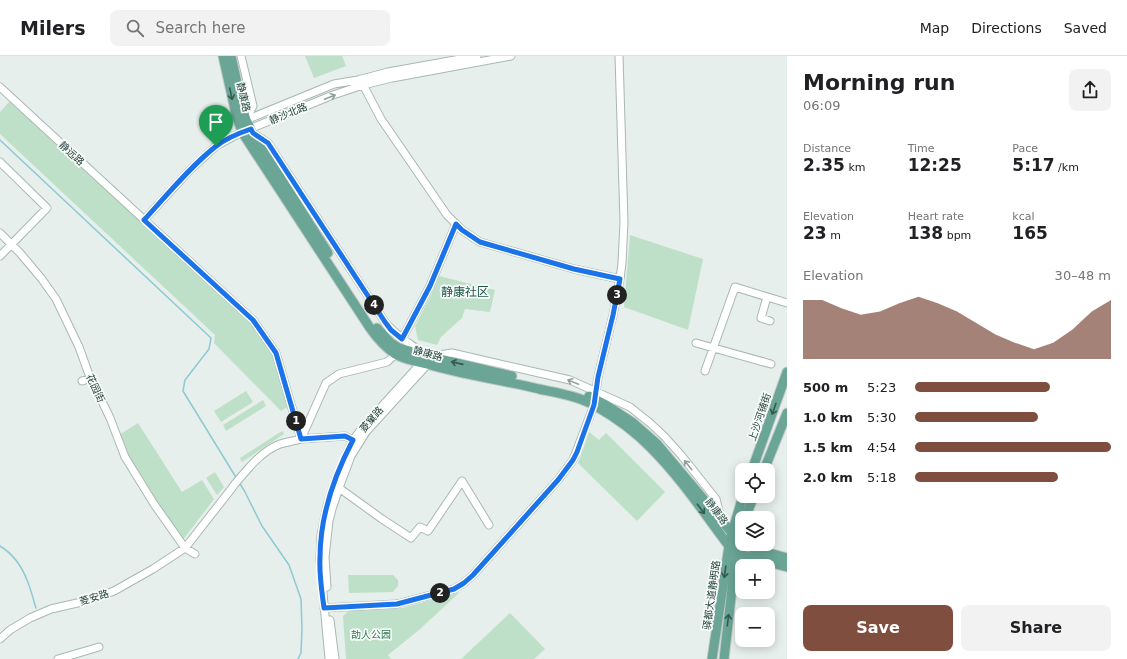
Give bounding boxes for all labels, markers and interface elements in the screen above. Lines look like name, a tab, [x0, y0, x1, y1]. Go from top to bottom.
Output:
search box	[110, 10, 390, 46]
text: Milers	[20, 17, 86, 39]
icon: search	[124, 17, 146, 39]
text: Search here	[156, 19, 246, 37]
text: Map	[920, 20, 949, 36]
text: Directions	[971, 20, 1042, 36]
text: Saved	[1064, 20, 1107, 36]
button: share	[1069, 69, 1111, 111]
text: Morning run	[803, 70, 955, 95]
street label: 静康路	[235, 81, 252, 113]
one-way arrow	[228, 87, 236, 100]
one-way arrow	[324, 92, 336, 100]
text: 06:09	[803, 98, 840, 113]
street label: 静沙北路	[268, 101, 309, 126]
pin	[199, 105, 233, 146]
icon: arrive	[205, 111, 227, 133]
street label: 静远路	[57, 139, 86, 168]
text: Distance	[803, 142, 851, 155]
text: Time	[908, 142, 935, 155]
text: Pace	[1012, 142, 1038, 155]
text: 2.35	[803, 155, 845, 175]
text: 12:25	[908, 155, 962, 175]
text: 5:17	[1012, 155, 1055, 175]
text: km	[845, 161, 866, 174]
text: /km	[1055, 161, 1079, 174]
text: Elevation	[803, 210, 854, 223]
text: Heart rate	[908, 210, 964, 223]
text: kcal	[1012, 210, 1035, 223]
text: 23	[803, 223, 827, 243]
text: 138	[908, 223, 943, 243]
text: 165	[1012, 223, 1048, 243]
text: m	[827, 229, 841, 242]
text: bpm	[943, 229, 971, 242]
text: Elevation	[803, 268, 863, 283]
text: 30–48 m	[1055, 268, 1111, 283]
district label: 静康社区	[441, 285, 489, 299]
pin: 3	[607, 285, 627, 305]
text: 3	[613, 288, 621, 301]
pin: 4	[364, 295, 384, 315]
text: 4	[370, 298, 378, 311]
street label: 静康路	[412, 344, 444, 363]
one-way arrow	[450, 359, 463, 367]
street label: 花园街	[84, 372, 107, 404]
one-way arrow	[568, 378, 580, 385]
text: 500 m	[803, 380, 848, 395]
text: 5:23	[867, 380, 896, 395]
street label: 上沙河铺街	[746, 392, 773, 443]
one-way arrow	[769, 402, 777, 414]
street label: 菱窠路	[357, 404, 385, 434]
text: 1.0 km	[803, 410, 853, 425]
text: 5:30	[867, 410, 896, 425]
pin: 1	[286, 411, 306, 431]
text: 1	[292, 414, 300, 427]
text: 1.5 km	[803, 440, 853, 455]
text: 4:54	[867, 440, 896, 455]
one-way arrow	[684, 459, 693, 470]
map controls	[735, 463, 775, 647]
button: locate	[735, 463, 775, 503]
text: 2.0 km	[803, 470, 853, 485]
text: 5:18	[867, 470, 896, 485]
street label: 静康路	[703, 496, 730, 527]
one-way arrow	[697, 503, 705, 514]
button: layers	[735, 511, 775, 551]
button: +	[735, 559, 775, 599]
street label: 驿都大道静明路	[701, 560, 722, 630]
one-way arrow	[721, 565, 729, 578]
pin: 2	[430, 583, 450, 603]
text: 2	[436, 586, 444, 599]
street label: 菱安路	[78, 588, 110, 607]
button: Save	[803, 605, 953, 651]
button: Share	[961, 605, 1111, 651]
button: −	[735, 607, 775, 647]
one-way arrow	[724, 614, 732, 627]
park label: 劼人公园	[351, 629, 391, 640]

